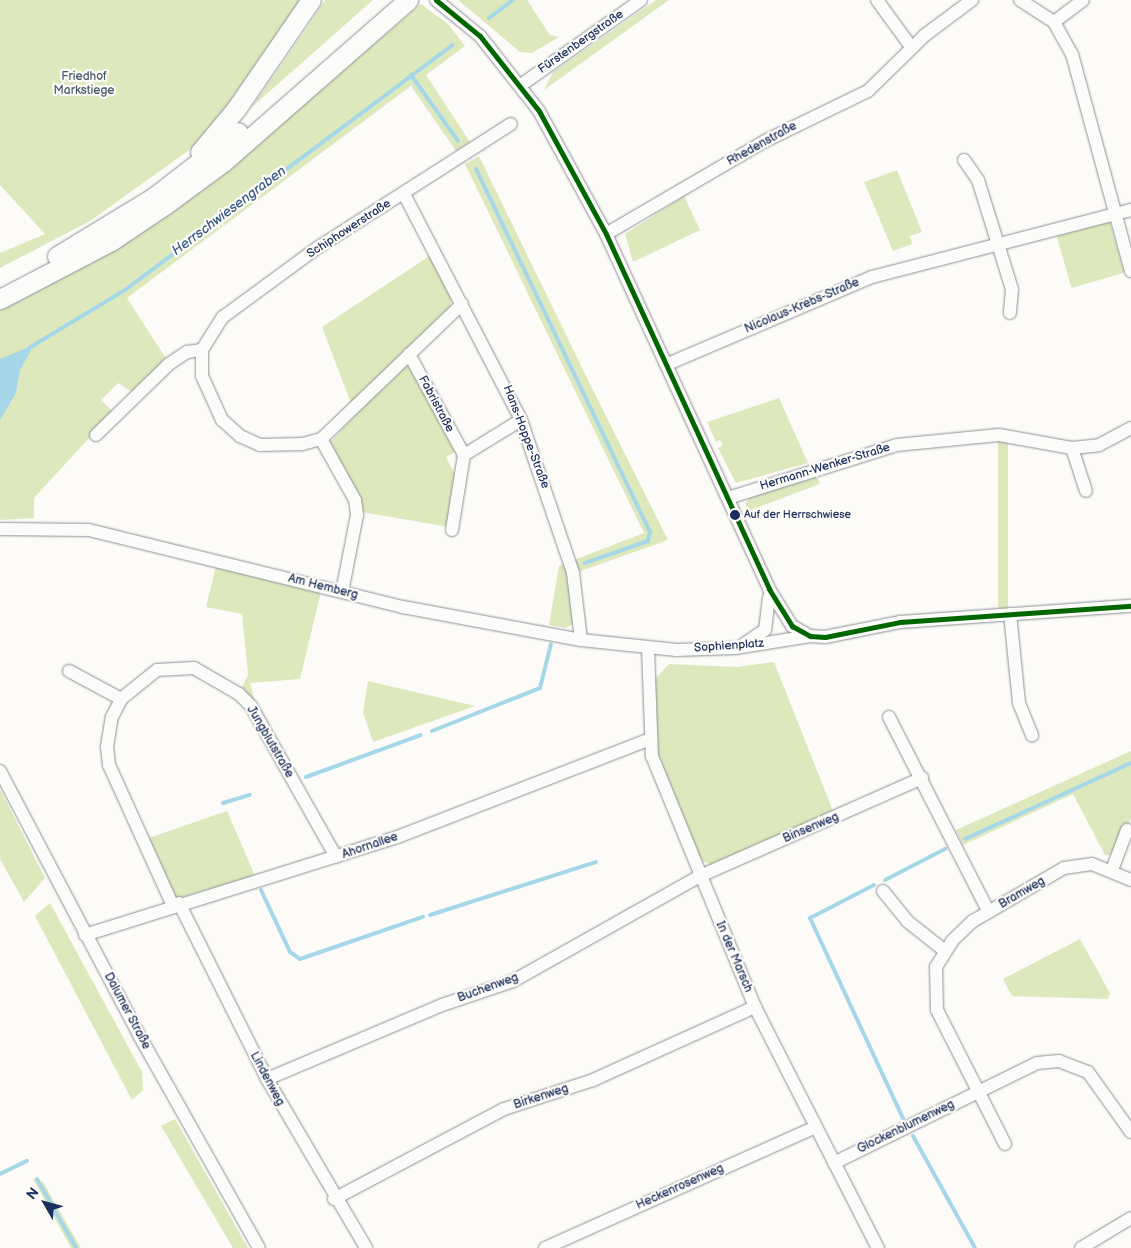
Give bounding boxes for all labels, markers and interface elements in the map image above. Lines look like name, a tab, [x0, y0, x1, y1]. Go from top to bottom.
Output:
street label: Fürstenbergstraße	[536, 7, 626, 77]
park label: Friedhof Markstiege	[54, 70, 114, 98]
street label: Rhedenstraße	[725, 119, 799, 169]
water label: Herrschwiesengraben	[169, 163, 289, 259]
street label: Schiphowerstraße	[304, 197, 394, 261]
street label: Nicolaus-Krebs-Straße	[743, 275, 861, 337]
street label: Fabristraße	[415, 373, 457, 435]
street label: Hans-Hoppe-Straße	[500, 383, 552, 491]
street label: Hermann-Wenker-Straße	[758, 440, 892, 494]
place label: Auf der Herrschwiese	[744, 508, 851, 522]
marker: Auf der Herrschwiese	[730, 510, 740, 520]
street label: Am Hemberg	[287, 571, 359, 603]
street label: Sophienplatz	[694, 636, 764, 656]
street label: Jungblutstraße	[244, 703, 296, 781]
street label: Binsenweg	[781, 810, 841, 846]
street label: Ahornallee	[340, 830, 400, 862]
street label: Bramweg	[996, 874, 1048, 912]
street label: In der Marsch	[713, 919, 755, 995]
street label: Dalumer Straße	[101, 970, 153, 1052]
street label: Buchenweg	[456, 970, 520, 1006]
street label: Lindenweg	[247, 1050, 287, 1108]
street label: Birkenweg	[512, 1081, 570, 1113]
street label: Glockenblumenweg	[855, 1097, 957, 1157]
street label: Heckenrosenweg	[634, 1161, 726, 1213]
north arrow	[20, 1178, 70, 1228]
text: N	[23, 1184, 43, 1203]

